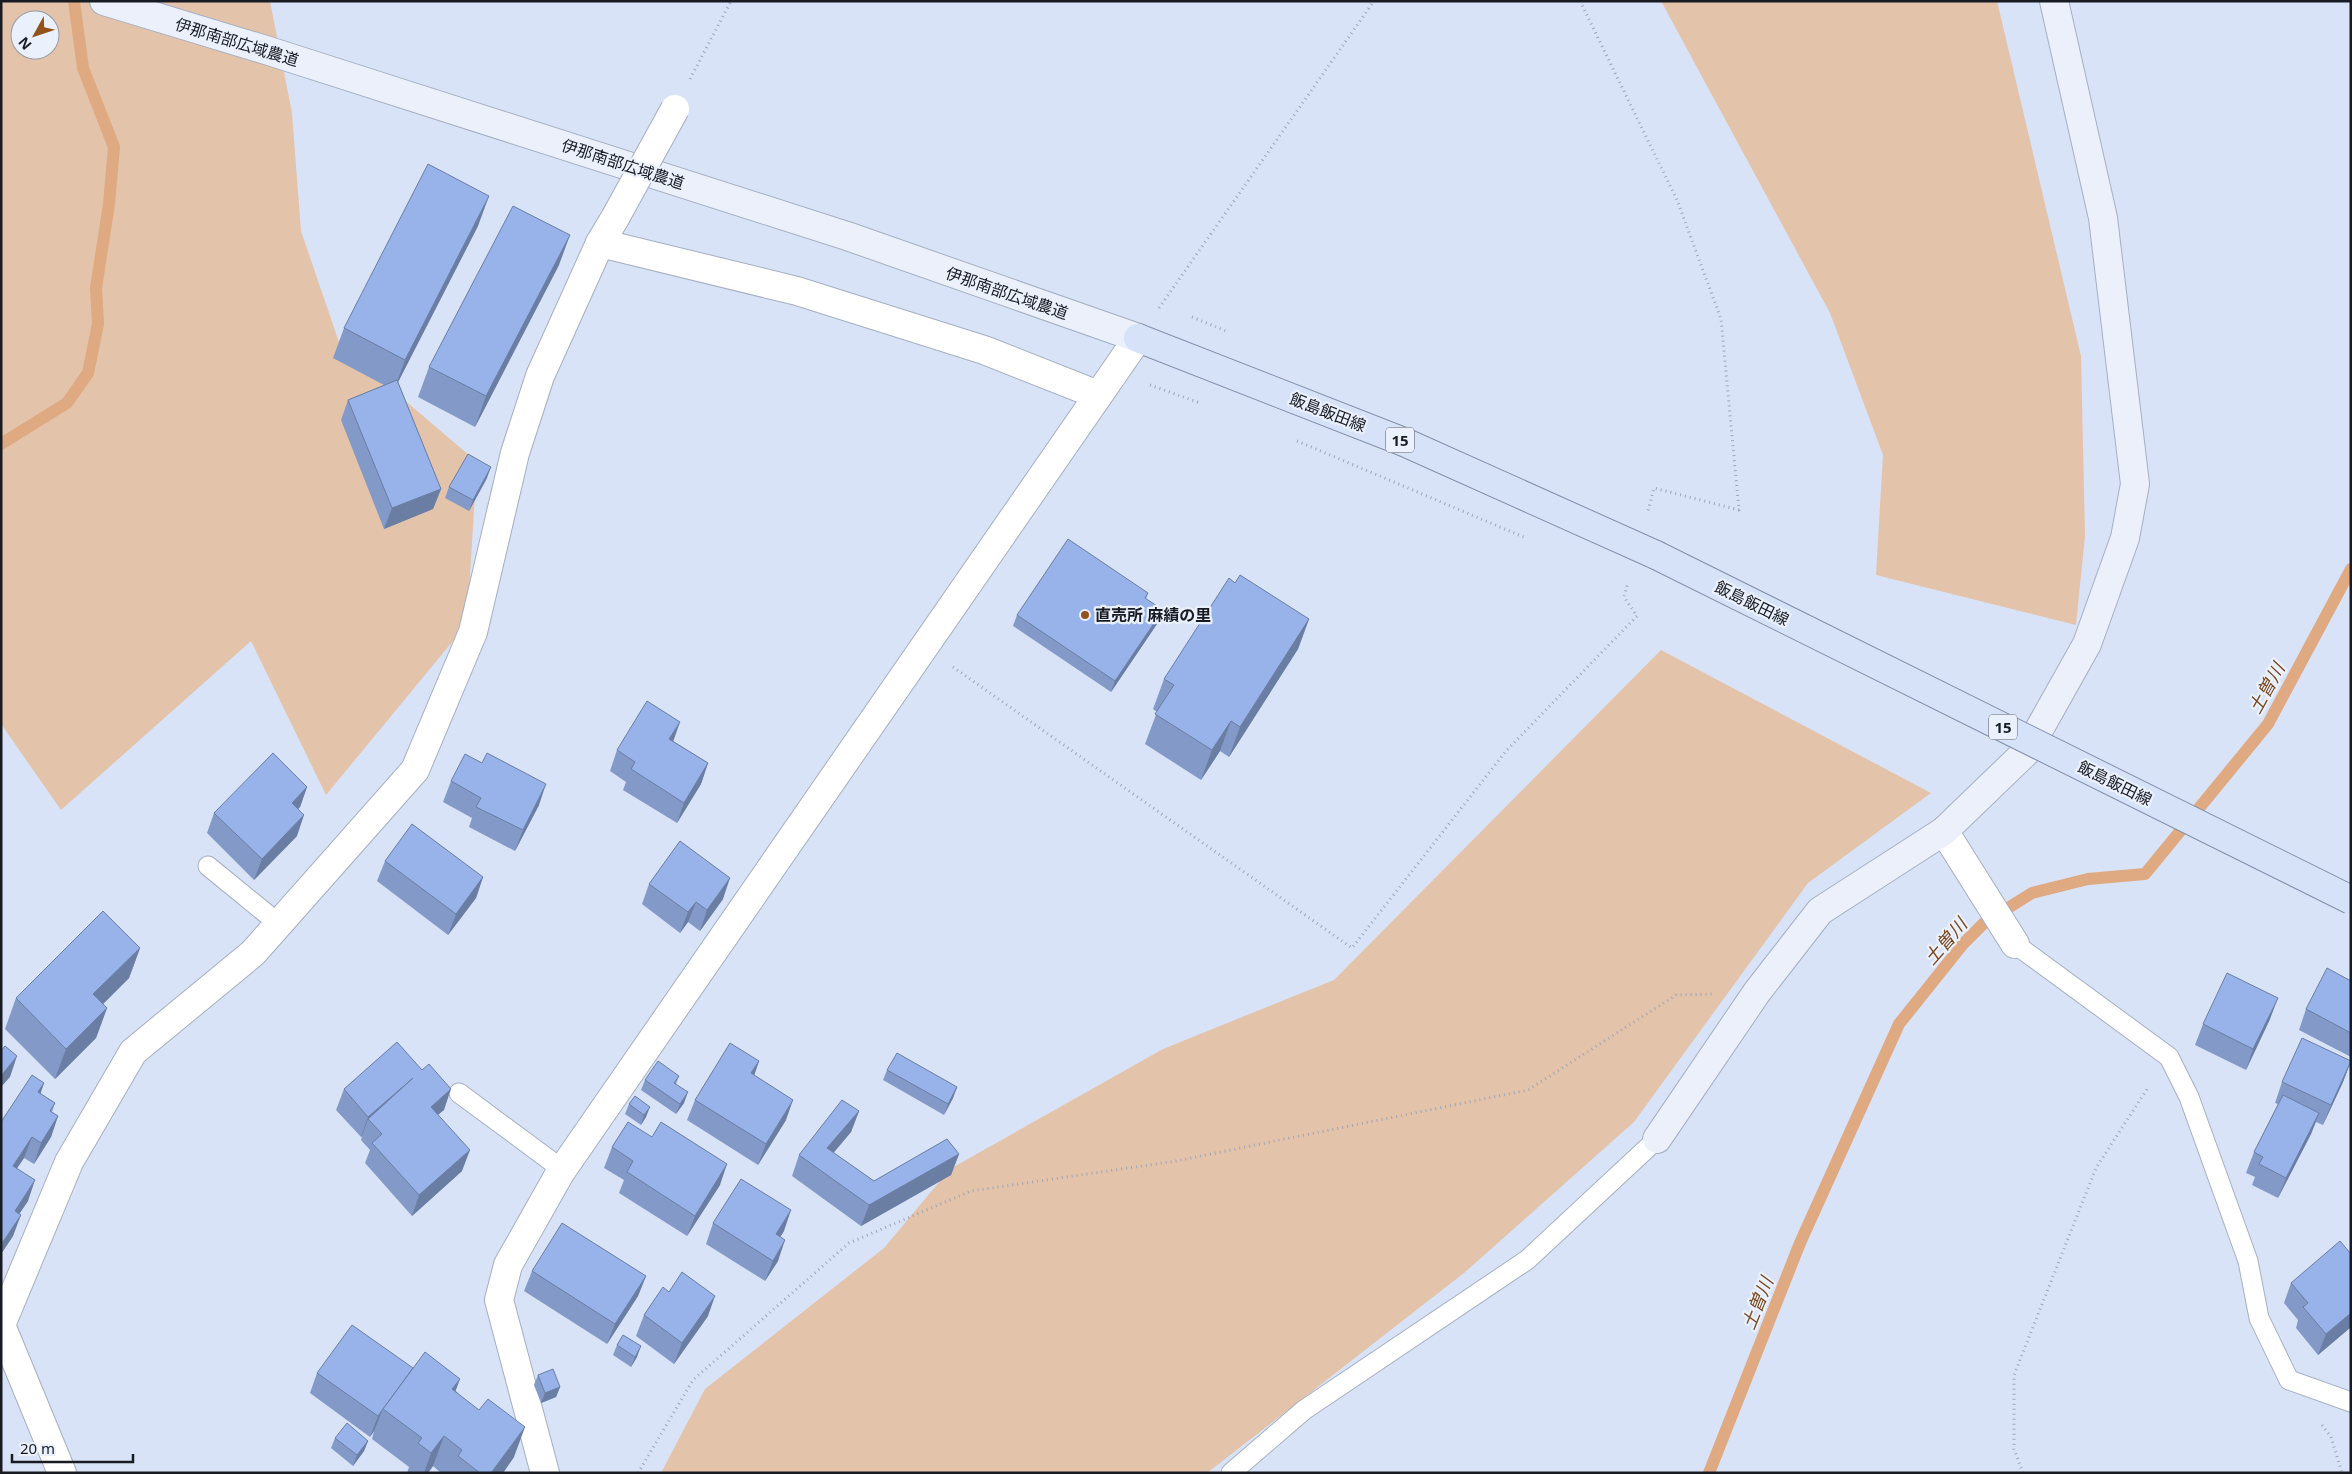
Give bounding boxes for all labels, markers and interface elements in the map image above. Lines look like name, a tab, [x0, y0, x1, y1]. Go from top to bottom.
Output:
north arrow	[10, 10, 60, 60]
street label: 伊那南部広域農道	[173, 13, 301, 71]
text: N	[14, 33, 36, 54]
street label: 伊那南部広域農道	[559, 134, 687, 194]
street label: 伊那南部広域農道	[943, 262, 1071, 324]
street label: 飯島飯田線	[1287, 387, 1369, 437]
road number: 15	[1386, 428, 1414, 452]
street label: 飯島飯田線	[1711, 576, 1793, 630]
place label: 直売所 麻績の里	[1095, 604, 1211, 626]
marker: 直売所 麻績の里	[1079, 609, 1091, 621]
water label: 土曽川	[2242, 657, 2291, 717]
road number: 15	[1989, 714, 2017, 740]
street label: 飯島飯田線	[2074, 756, 2156, 810]
water label: 土曽川	[1918, 911, 1973, 969]
water label: 土曽川	[1736, 1272, 1779, 1333]
scale bar	[12, 1432, 134, 1464]
text: 20 m	[20, 1438, 55, 1458]

